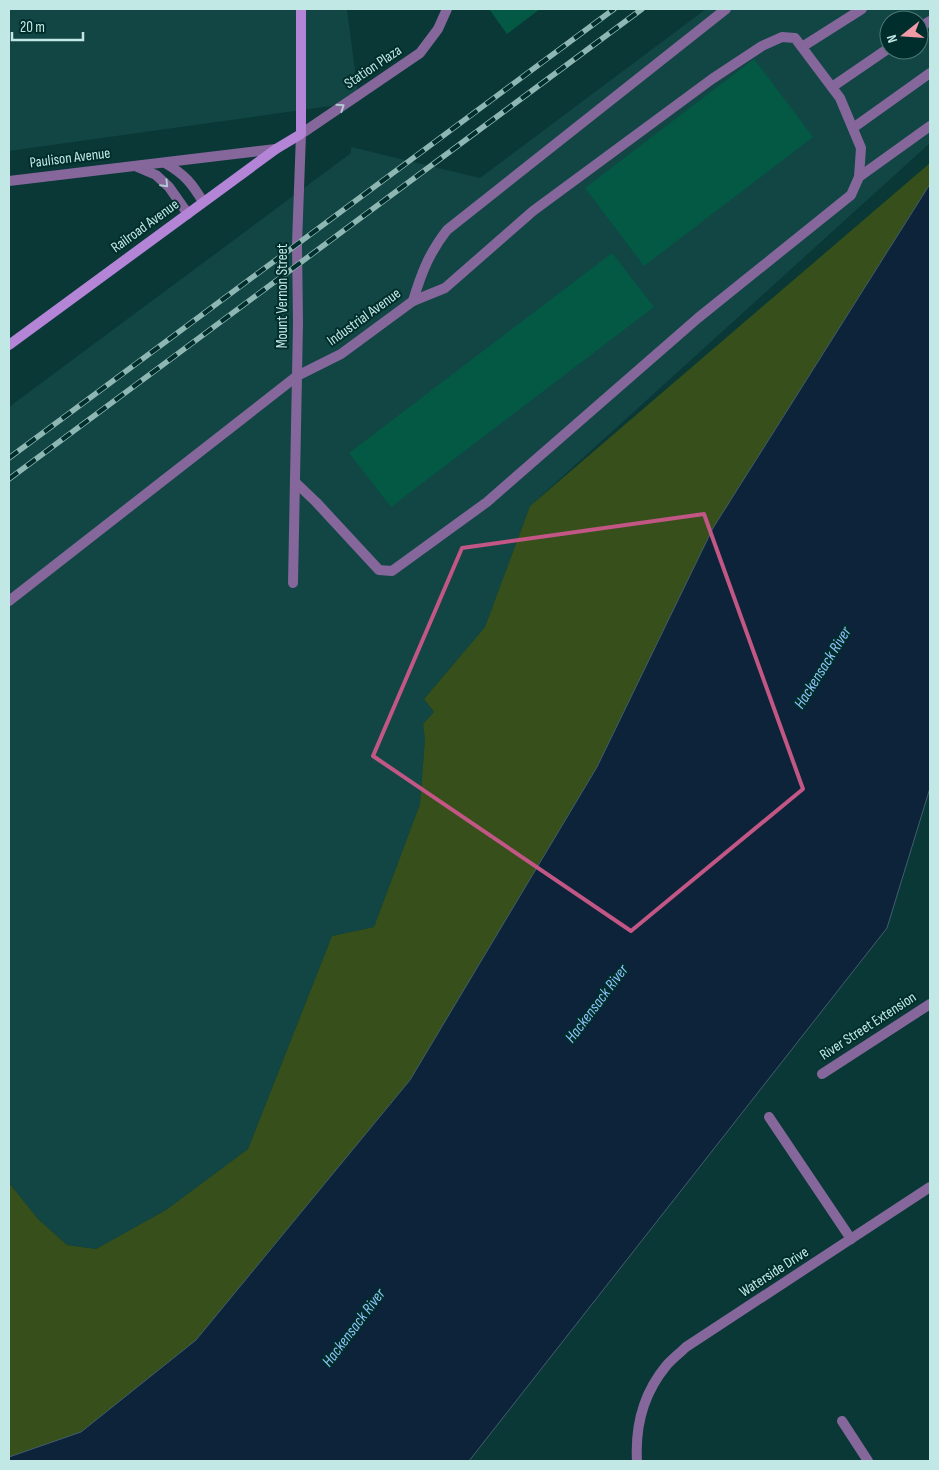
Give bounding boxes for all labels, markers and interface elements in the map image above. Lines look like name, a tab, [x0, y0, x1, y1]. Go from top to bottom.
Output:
scale bar	[12, 10, 84, 42]
north arrow	[879, 10, 929, 60]
text: 20 m	[20, 18, 45, 37]
text: N	[883, 33, 901, 45]
street label: Station Plaza	[341, 41, 405, 93]
one-way arrow	[335, 104, 345, 113]
street label: Paulison Avenue	[29, 144, 111, 172]
one-way arrow	[159, 179, 168, 188]
street label: Railroad Avenue	[107, 195, 183, 257]
street label: Mount Vernon Street	[273, 243, 292, 348]
street label: Industrial Avenue	[323, 284, 405, 350]
water label: Hackensack River	[790, 623, 856, 712]
water label: Hackensack River	[561, 961, 633, 1047]
street label: River Street Extension	[816, 988, 920, 1064]
street label: Waterside Drive	[736, 1243, 812, 1301]
water label: Hackensack River	[318, 1285, 390, 1371]

